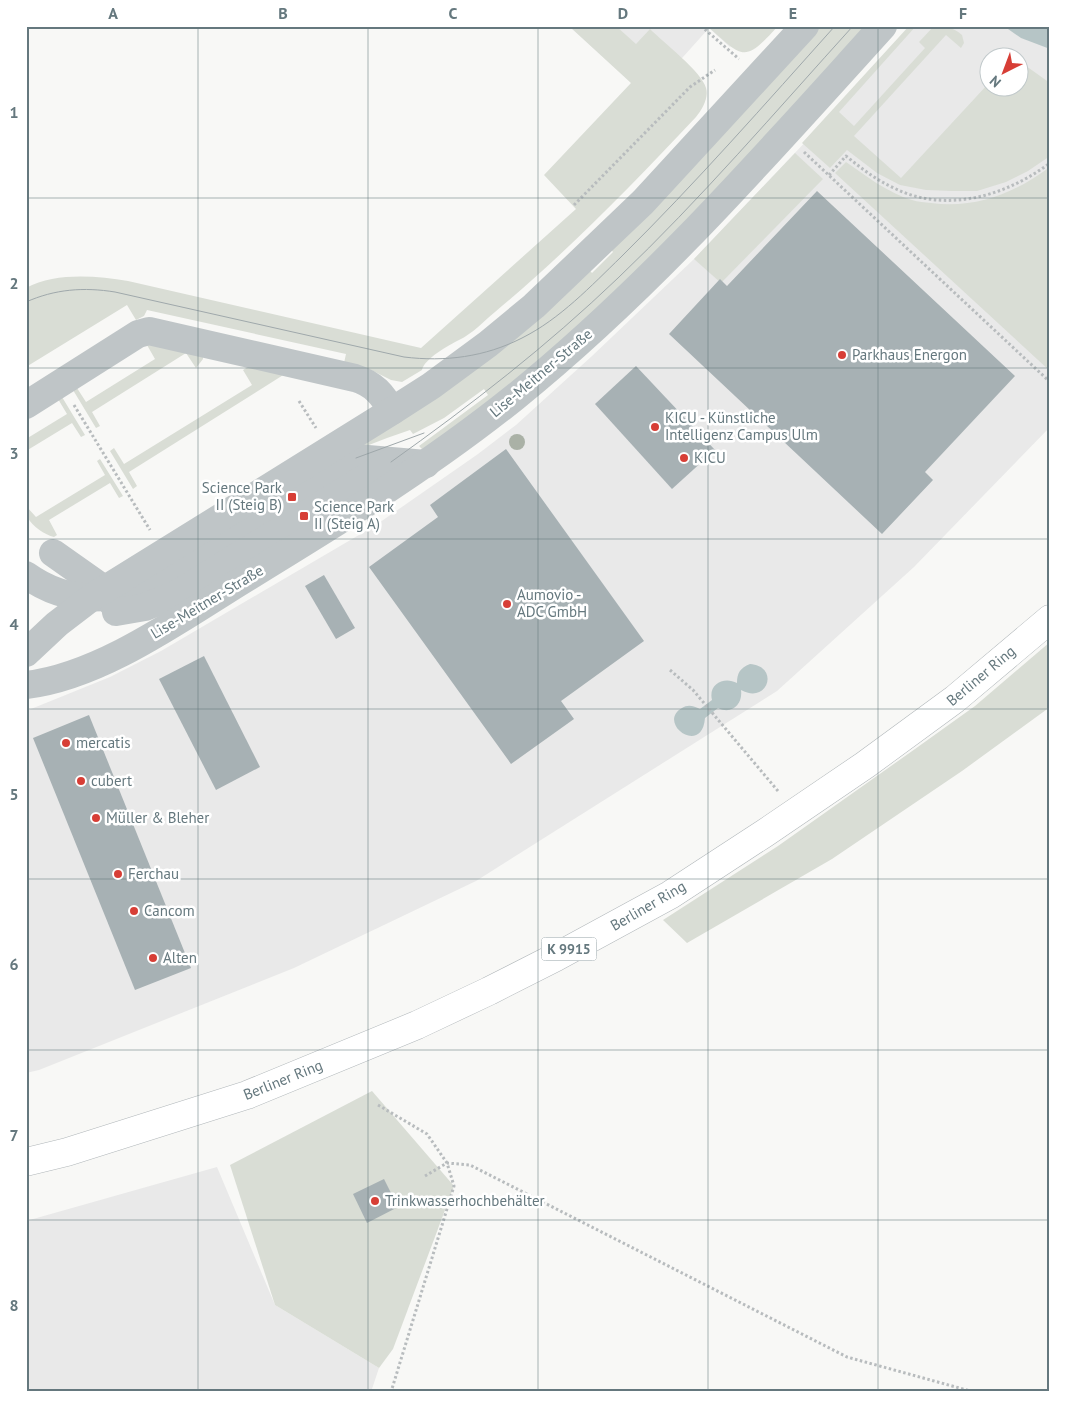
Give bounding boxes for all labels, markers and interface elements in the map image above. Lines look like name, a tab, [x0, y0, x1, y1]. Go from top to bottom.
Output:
text: A	[108, 3, 118, 23]
text: B	[278, 3, 288, 23]
text: C	[449, 3, 458, 23]
text: D	[618, 3, 628, 23]
text: E	[789, 3, 797, 23]
text: F	[959, 3, 967, 23]
north arrow	[978, 48, 1028, 98]
text: N	[986, 72, 1005, 91]
text: 1	[9, 102, 19, 122]
text: 2	[9, 273, 19, 293]
street label: Lise-Meitner-Straße	[485, 324, 596, 421]
place label: Parkhaus Energon	[852, 345, 967, 364]
marker: Parkhaus Energon	[836, 349, 848, 361]
place label: KICU - Künstliche Intelligenz Campus Ulm	[665, 408, 818, 444]
marker: KICU - Künstliche Intelligenz Campus Ulm	[649, 421, 661, 433]
text: 3	[9, 443, 19, 463]
place label: KICU	[694, 448, 726, 467]
marker: KICU	[678, 452, 690, 464]
place label: Science Park II (Steig B)	[202, 478, 283, 514]
marker: Science Park II (Steig B)	[286, 491, 298, 503]
place label: Science Park II (Steig A)	[314, 497, 395, 533]
marker: Science Park II (Steig A)	[298, 510, 310, 522]
street label: Lise-Meitner-Straße	[147, 560, 267, 643]
place label: Aumovio - ADC GmbH	[517, 585, 587, 621]
marker: Aumovio - ADC GmbH	[501, 598, 513, 610]
text: 4	[9, 614, 19, 634]
street label: Berliner Ring	[942, 641, 1019, 710]
place label: mercatis	[76, 733, 131, 752]
marker: mercatis	[60, 737, 72, 749]
place label: cubert	[91, 771, 132, 790]
marker: cubert	[75, 775, 87, 787]
text: 5	[9, 784, 19, 804]
place label: Müller & Bleher	[106, 808, 209, 827]
marker: Müller & Bleher	[90, 812, 102, 824]
place label: Ferchau	[128, 864, 179, 883]
marker: Ferchau	[112, 868, 124, 880]
street label: Berliner Ring	[607, 876, 689, 935]
place label: Cancom	[144, 901, 195, 920]
marker: Cancom	[128, 905, 140, 917]
road number: K 9915	[542, 938, 596, 961]
place label: Alten	[163, 948, 197, 967]
marker: Alten	[147, 952, 159, 964]
text: 6	[9, 954, 19, 974]
street label: Berliner Ring	[240, 1055, 325, 1104]
text: 7	[9, 1125, 19, 1145]
place label: Trinkwasserhochbehälter	[385, 1191, 545, 1210]
marker: Trinkwasserhochbehälter	[369, 1195, 381, 1207]
text: 8	[9, 1295, 19, 1315]

